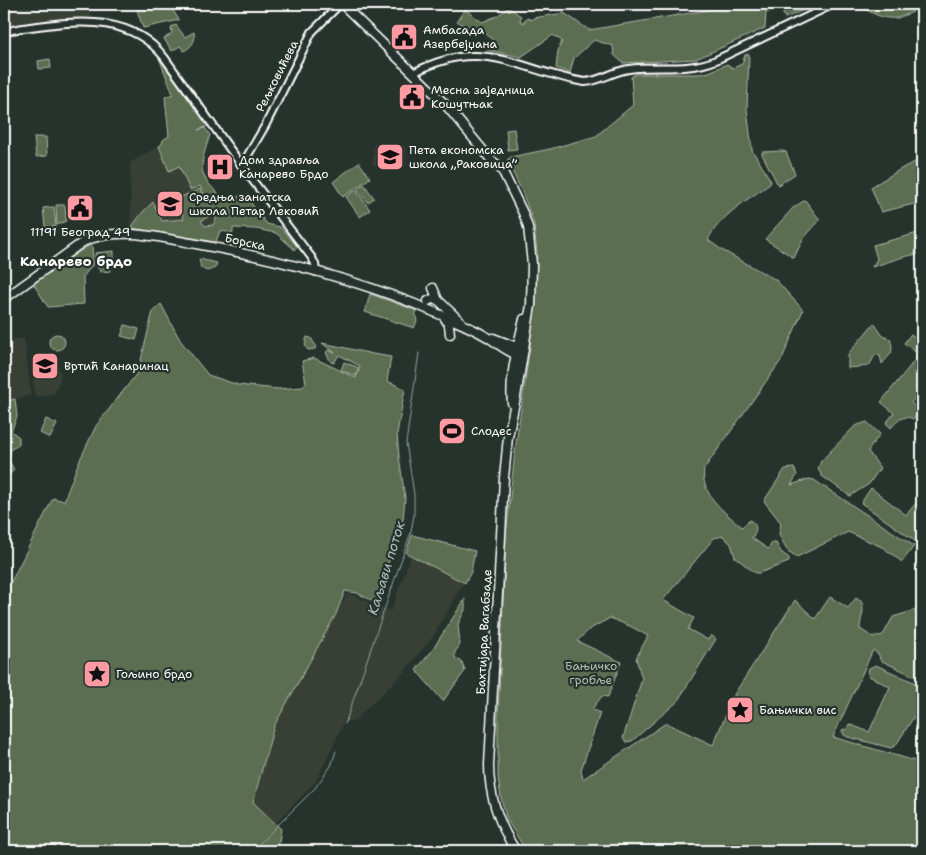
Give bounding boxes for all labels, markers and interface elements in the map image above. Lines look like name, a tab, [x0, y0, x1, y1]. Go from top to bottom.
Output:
public building icon: Амбасада Азербејџана	[389, 22, 419, 52]
place label: Амбасада Азербејџана	[423, 22, 497, 52]
street label: Рељковићева	[252, 37, 302, 114]
public building icon: Месна заједница Кошутњак	[397, 82, 427, 112]
place label: Месна заједница Кошутњак	[431, 82, 534, 112]
school or university icon: Пета економска школа „Раковица”	[375, 142, 405, 172]
place label: Пета економска школа „Раковица”	[409, 142, 517, 172]
hospital icon: Дом здравља Канарево Брдо	[205, 152, 235, 182]
place label: Дом здравља Канарево Брдо	[239, 152, 328, 182]
school or university icon: Средња занатска школа Петар Лековић	[155, 189, 185, 219]
place label: Средња занатска школа Петар Лековић	[189, 189, 319, 219]
public building icon: 11191 Београд 49	[65, 193, 95, 223]
place label: 11191 Београд 49	[30, 224, 130, 240]
street label: Борска	[223, 230, 267, 254]
district label: Канарево брдо	[20, 252, 132, 270]
school or university icon: Вртић Канаринац	[30, 351, 60, 381]
place label: Вртић Канаринац	[64, 358, 169, 374]
sports icon: Слодес	[437, 416, 467, 446]
place label: Слодес	[471, 423, 512, 439]
water label: Каљави поток	[363, 518, 409, 617]
street label: Бахтијара Вагабзаде	[473, 569, 495, 695]
park label: Бањичко гробље	[565, 658, 617, 688]
place icon: Гољино брдо	[82, 659, 112, 689]
place label: Гољино брдо	[116, 666, 192, 682]
place icon: Бањички вис	[725, 695, 755, 725]
place label: Бањички вис	[759, 702, 837, 718]

